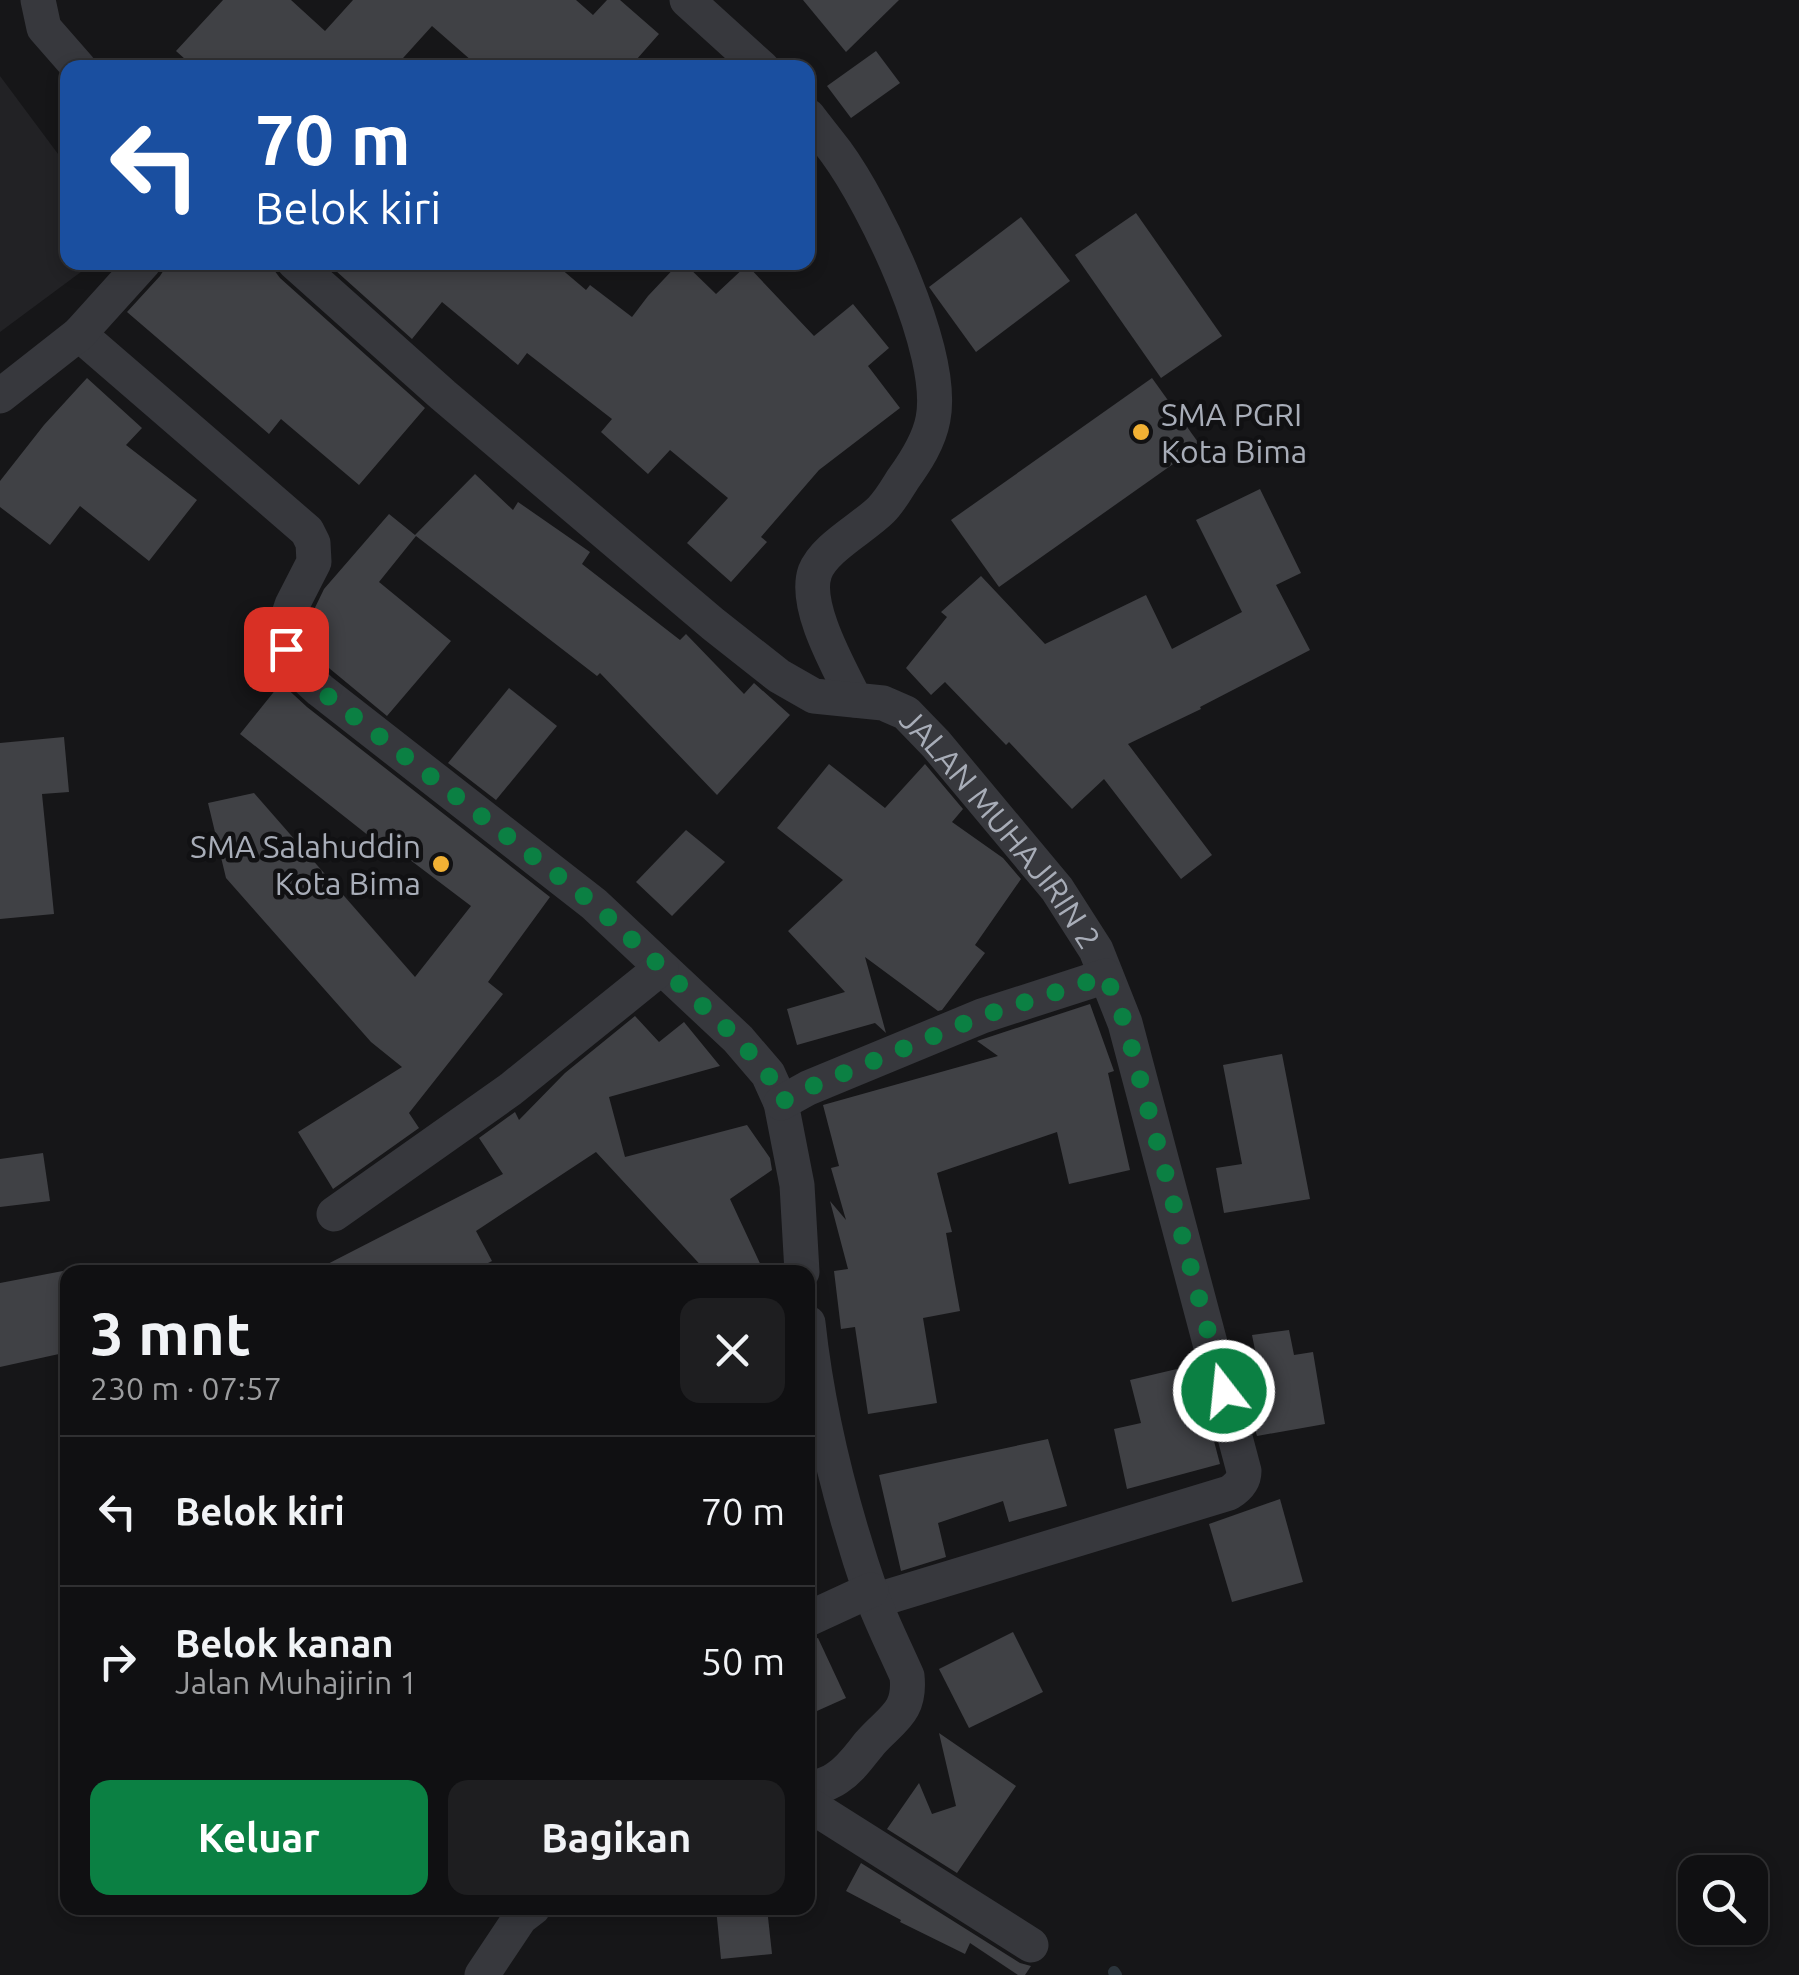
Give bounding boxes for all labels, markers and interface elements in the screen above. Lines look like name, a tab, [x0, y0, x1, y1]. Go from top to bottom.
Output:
icon: left	[90, 100, 220, 230]
text: 70 m	[255, 100, 411, 178]
text: Belok kiri	[255, 182, 441, 233]
place label: SMA PGRI Kota Bima	[1161, 396, 1307, 469]
marker: SMA PGRI Kota Bima	[1130, 421, 1152, 443]
pin	[244, 607, 329, 692]
icon: arrive	[259, 622, 314, 677]
street label: JALAN MUHAJIRIN 2	[893, 701, 1108, 955]
place label: SMA Salahuddin Kota Bima	[190, 828, 421, 901]
marker: SMA Salahuddin Kota Bima	[430, 853, 452, 875]
button: close	[680, 1298, 785, 1403]
text: 3 mnt	[90, 1299, 251, 1366]
position arrow	[1172, 1339, 1276, 1443]
text: 230 m · 07:57	[90, 1370, 282, 1406]
icon: left	[90, 1484, 145, 1539]
text: Belok kiri	[175, 1490, 345, 1532]
text: 70 m	[701, 1490, 785, 1532]
text: Belok kanan	[175, 1622, 394, 1664]
icon: right	[90, 1634, 145, 1689]
text: 50 m	[701, 1640, 785, 1682]
text: Jalan Muhajirin 1	[175, 1664, 418, 1700]
button: Keluar	[90, 1780, 428, 1895]
button: Bagikan	[448, 1780, 785, 1895]
map controls	[1678, 1855, 1768, 1945]
button: search	[1678, 1855, 1768, 1945]

